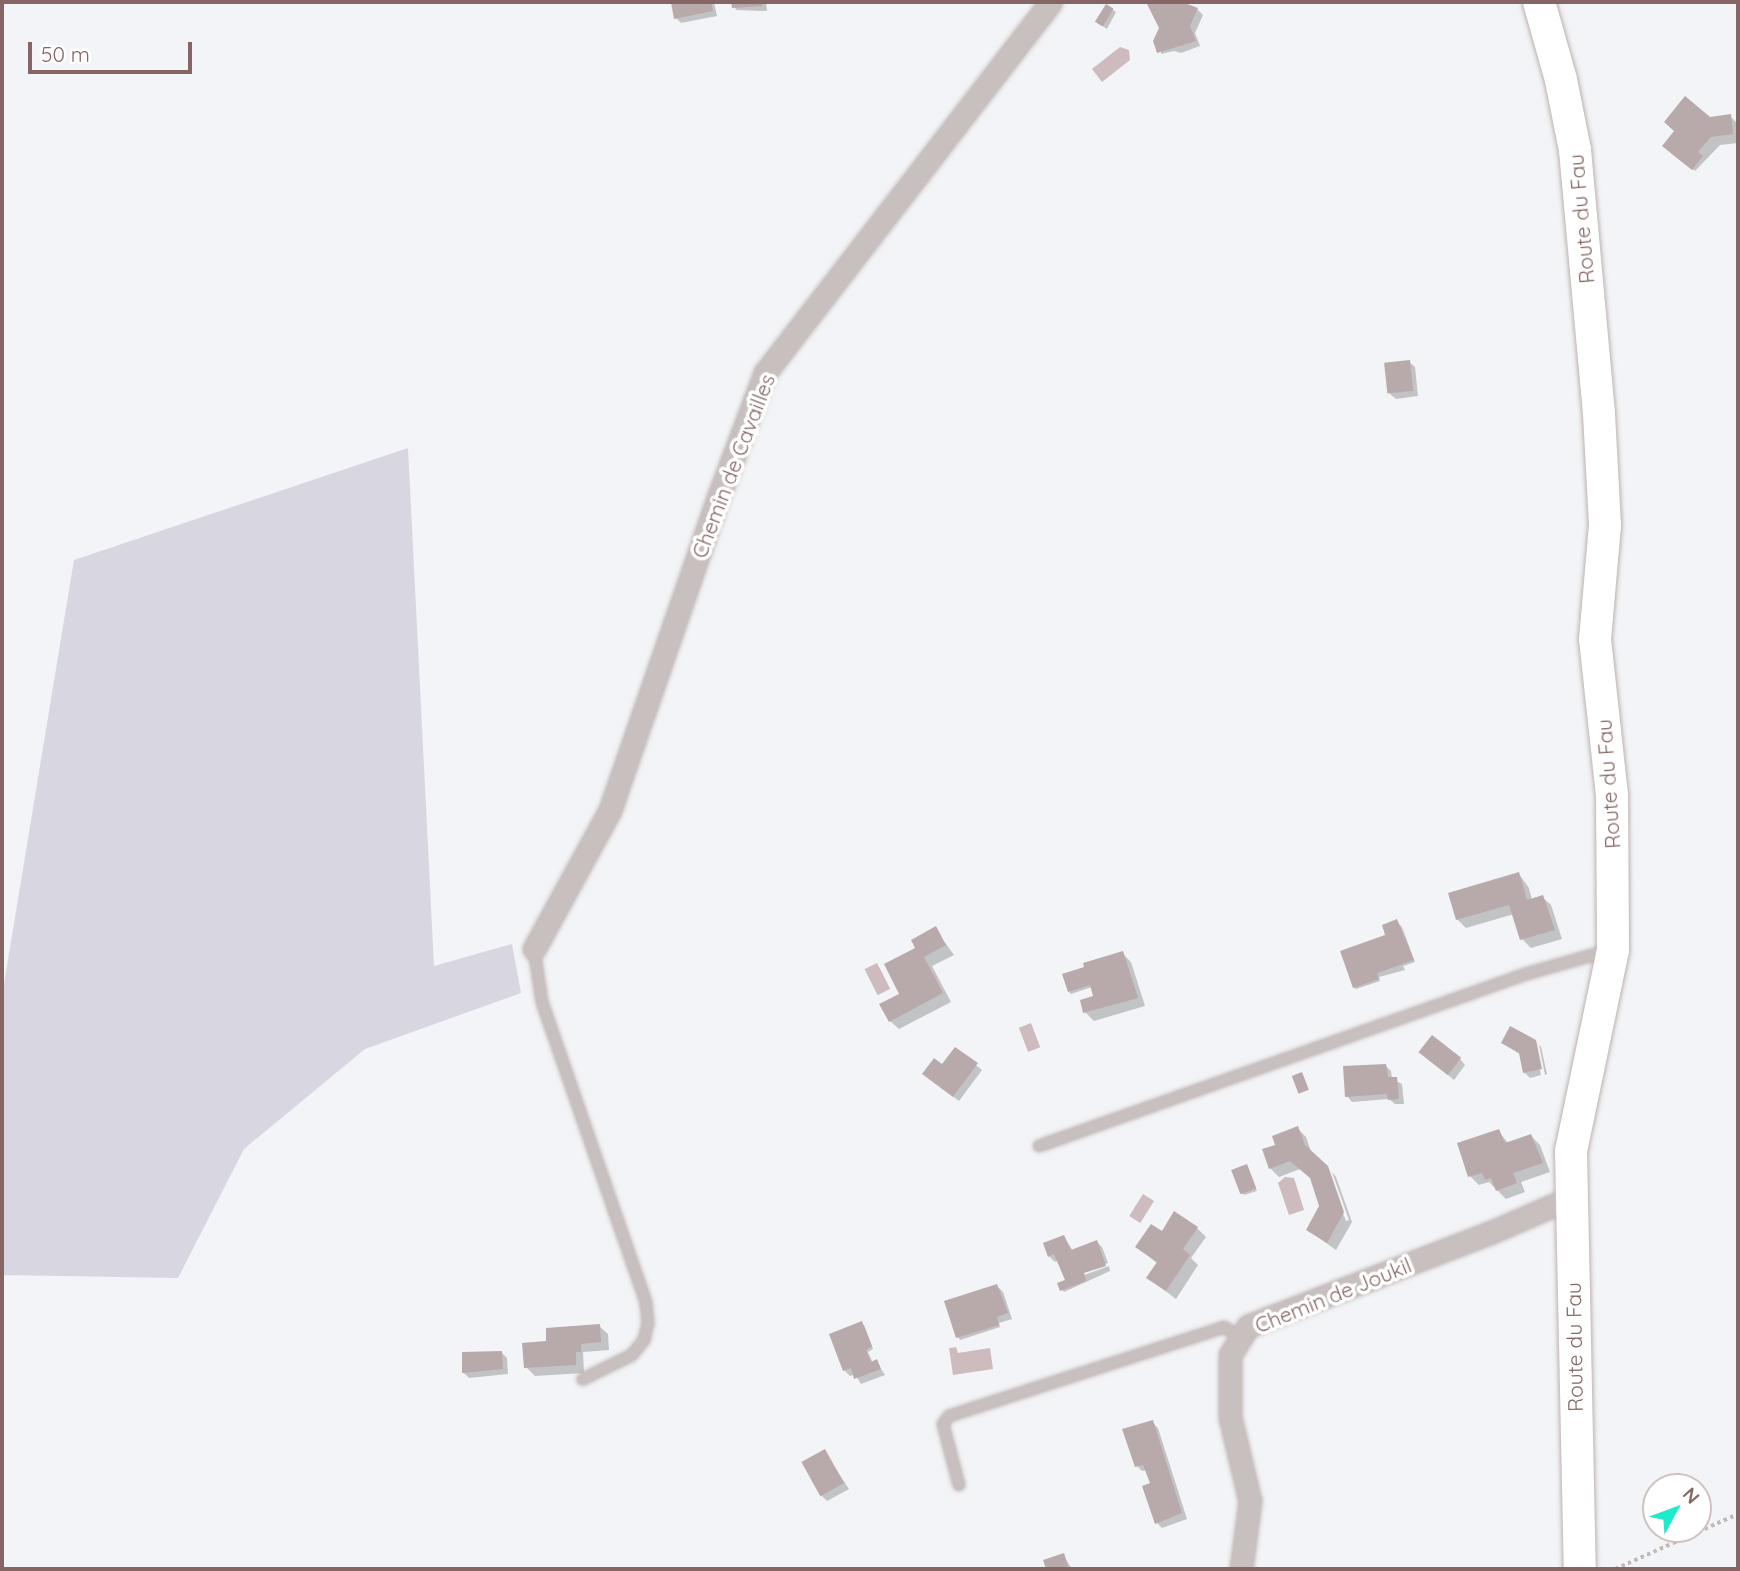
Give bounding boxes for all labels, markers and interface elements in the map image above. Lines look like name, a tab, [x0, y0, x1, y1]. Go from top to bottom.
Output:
scale bar	[32, 28, 196, 72]
text: 50 m	[41, 41, 90, 67]
street label: Route du Fau	[1563, 153, 1599, 285]
street label: Chemin de Cavailles	[686, 370, 780, 562]
street label: Route du Fau	[1591, 718, 1625, 850]
street label: Chemin de Joukil	[1251, 1252, 1415, 1338]
street label: Route du Fau	[1560, 1282, 1588, 1412]
north arrow	[1642, 1473, 1712, 1543]
text: N	[1678, 1482, 1705, 1509]

